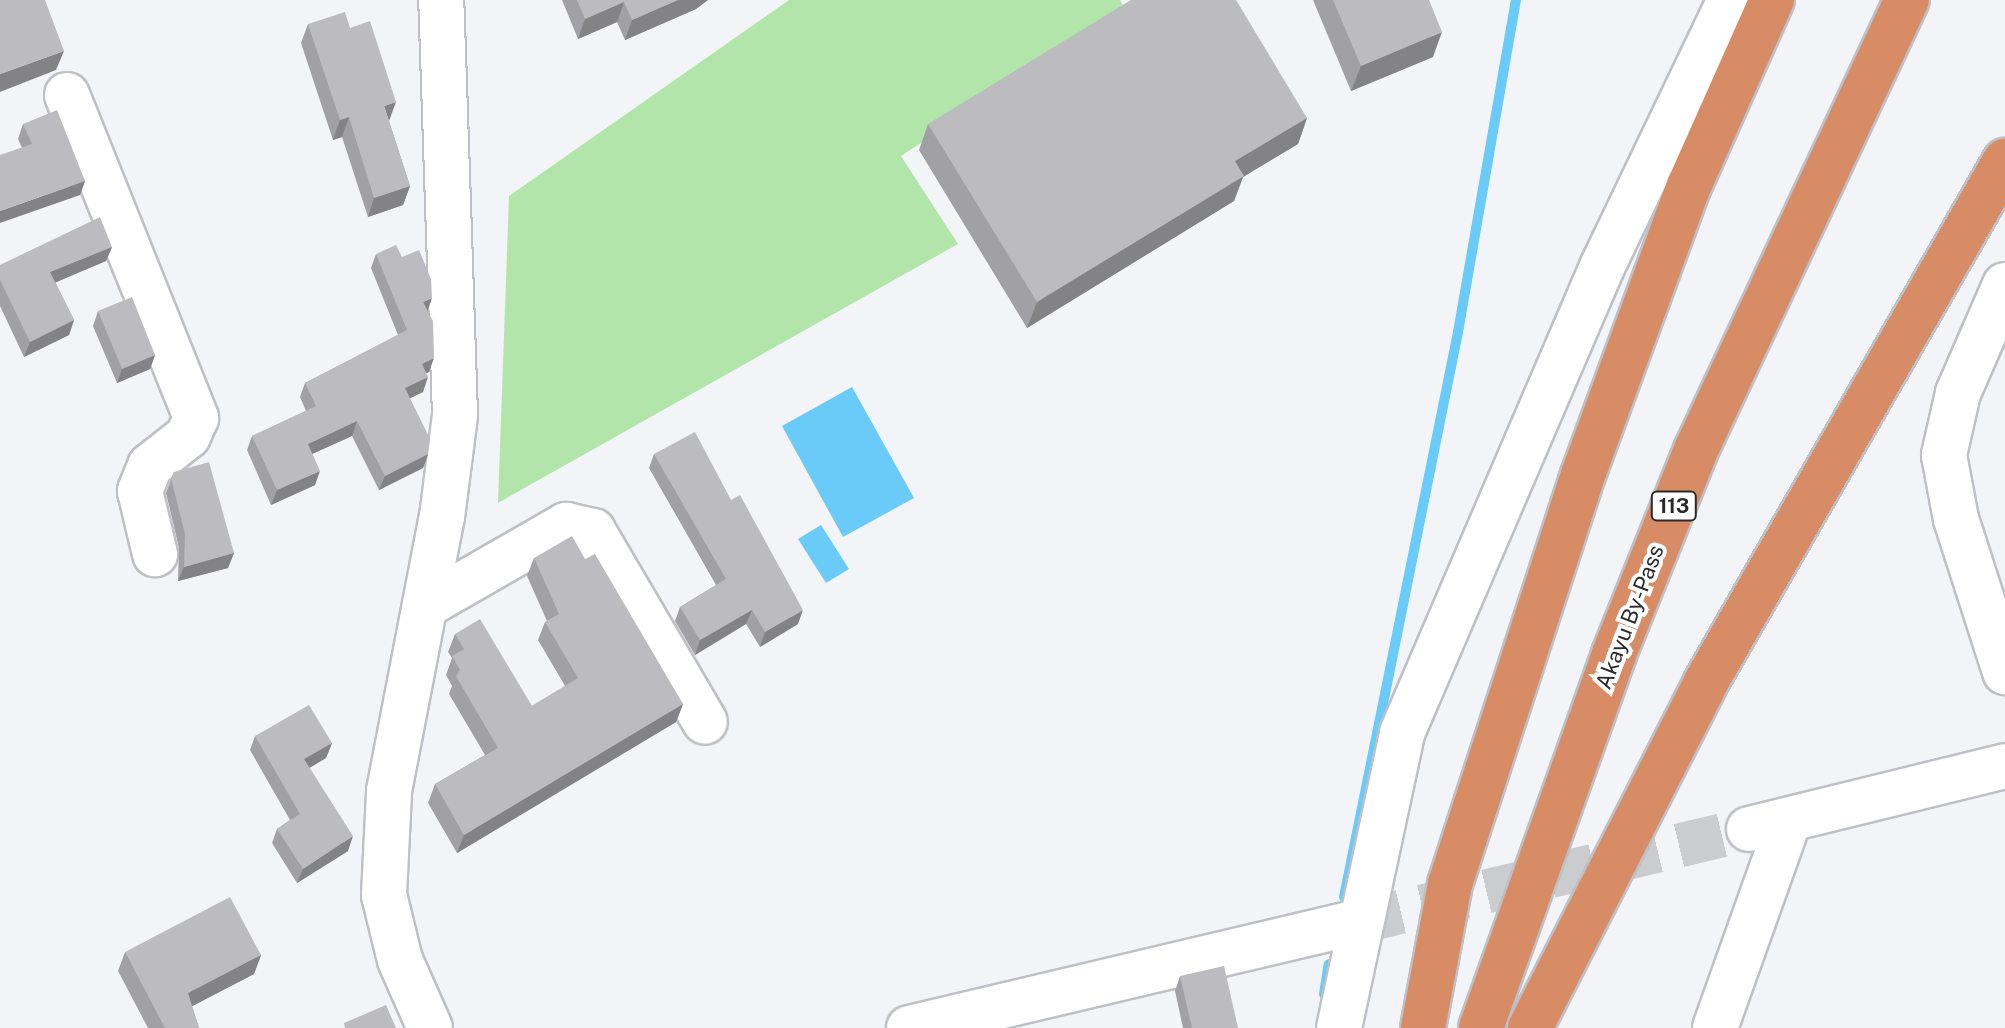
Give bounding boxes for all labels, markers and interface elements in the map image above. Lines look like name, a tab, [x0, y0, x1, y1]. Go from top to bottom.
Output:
road number: 113	[1650, 490, 1698, 522]
street label: Akayu By-Pass	[1590, 541, 1670, 693]

